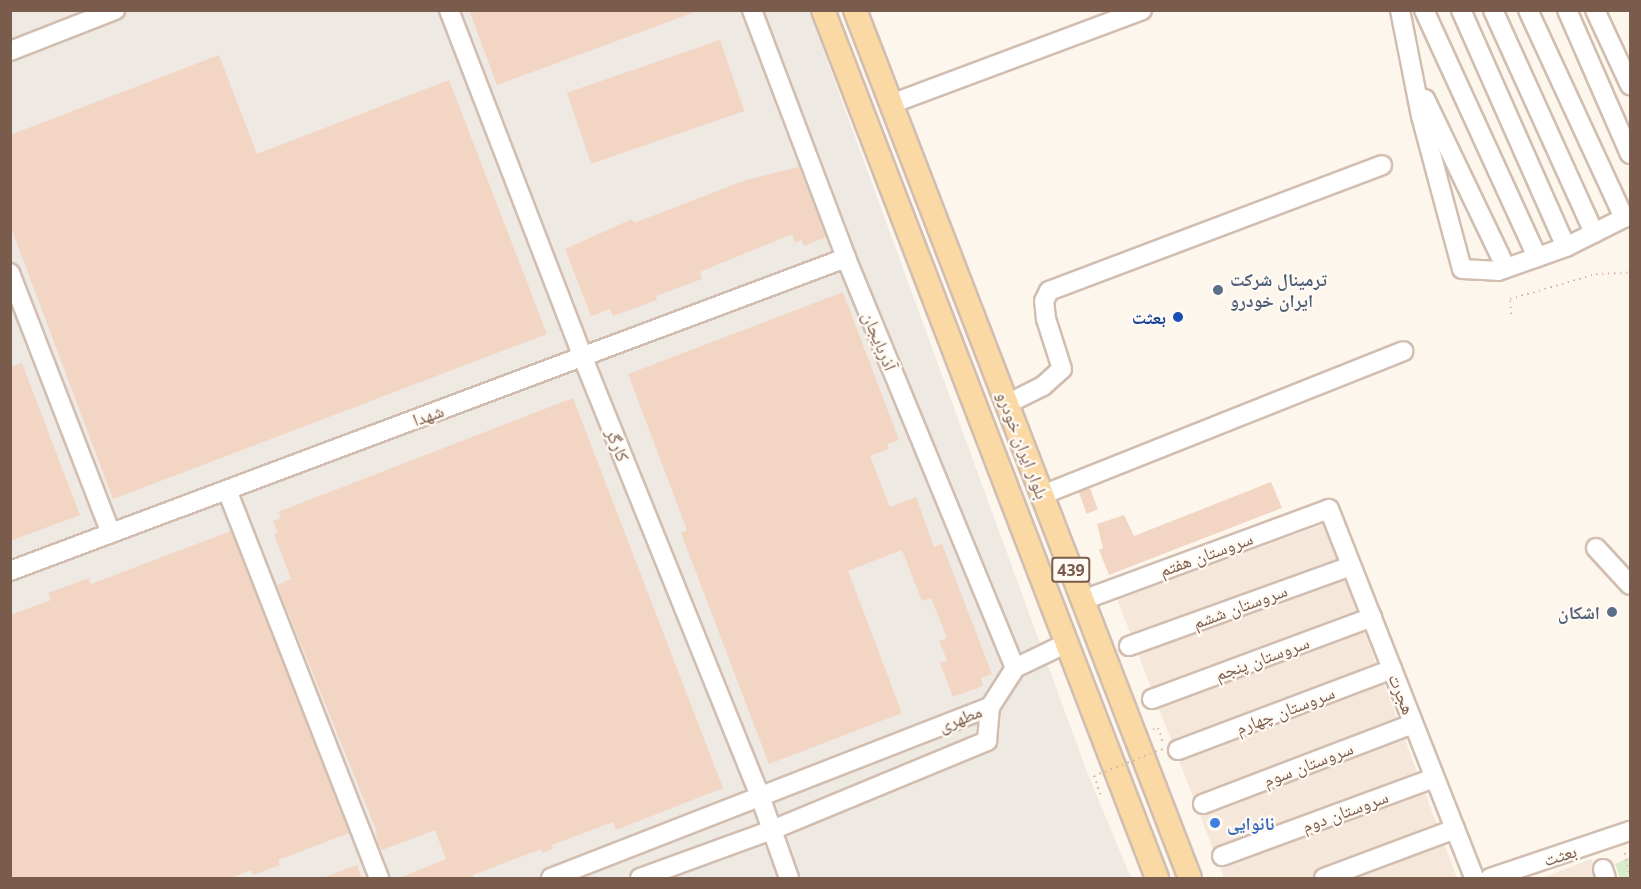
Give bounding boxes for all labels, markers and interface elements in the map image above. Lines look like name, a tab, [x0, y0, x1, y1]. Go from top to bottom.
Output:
place label: ترمینال شرکت ایران خودرو	[1230, 269, 1327, 312]
marker: ترمینال شرکت ایران خودرو	[1211, 283, 1225, 297]
place label: بعثت	[1132, 306, 1166, 328]
street label: آذربایجان	[858, 308, 902, 374]
marker: بعثت	[1171, 310, 1185, 324]
street label: بلوار ایران خودرو	[993, 388, 1053, 502]
street label: شهدا	[409, 399, 447, 431]
street label: کارگر	[602, 425, 634, 465]
street label: سروستان هفتم	[1156, 527, 1256, 581]
road number: 439	[1050, 557, 1092, 583]
street label: سروستان ششم	[1190, 579, 1290, 633]
place label: اشکان	[1558, 601, 1600, 623]
marker: اشکان	[1605, 605, 1619, 619]
street label: سروستان پنجم	[1212, 631, 1312, 685]
street label: هجرت	[1384, 670, 1420, 718]
street label: سروستان چهارم	[1232, 681, 1338, 739]
street label: مطهری	[935, 700, 985, 736]
street label: سروستان سوم	[1260, 737, 1356, 791]
street label: سروستان دوم	[1299, 785, 1391, 837]
place label: نانوایی	[1227, 812, 1275, 834]
marker: نانوایی	[1208, 816, 1222, 830]
street label: بعثت	[1541, 840, 1579, 870]

